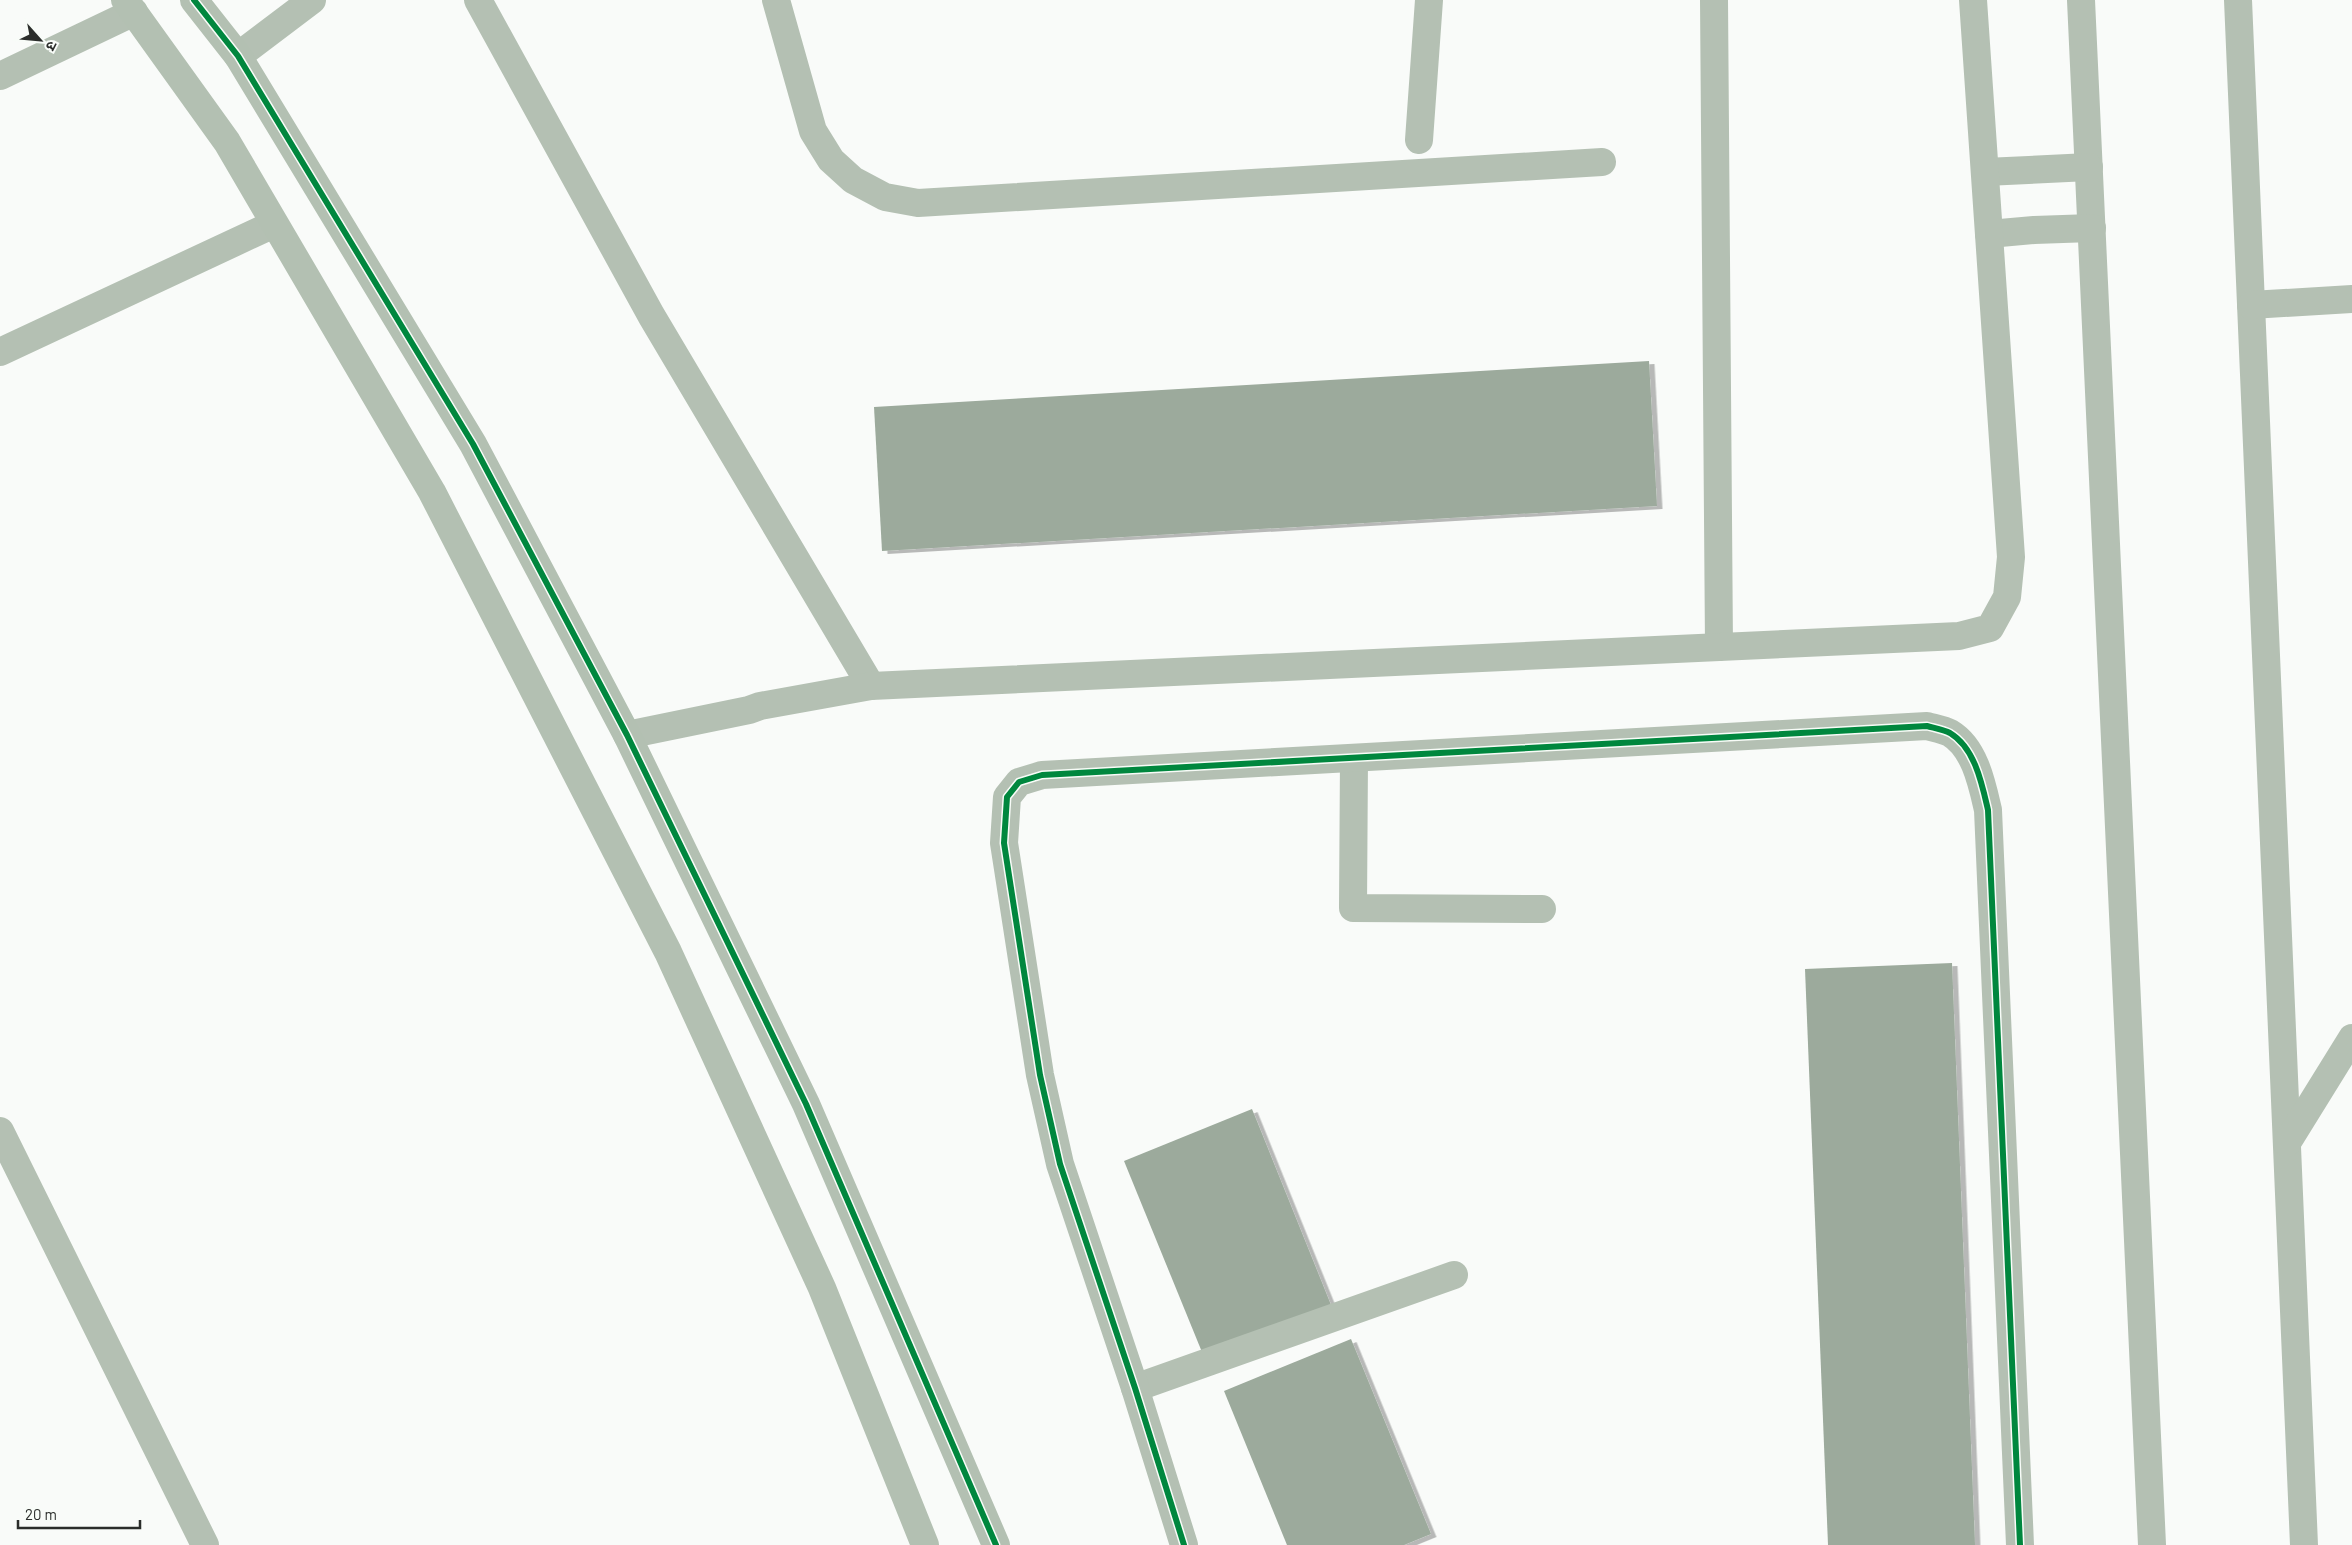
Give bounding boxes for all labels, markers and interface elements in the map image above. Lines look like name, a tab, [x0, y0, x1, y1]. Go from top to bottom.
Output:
north arrow	[15, 15, 65, 65]
text: उ	[42, 39, 61, 54]
scale bar	[18, 1498, 140, 1530]
text: 20 m	[25, 1505, 57, 1523]

